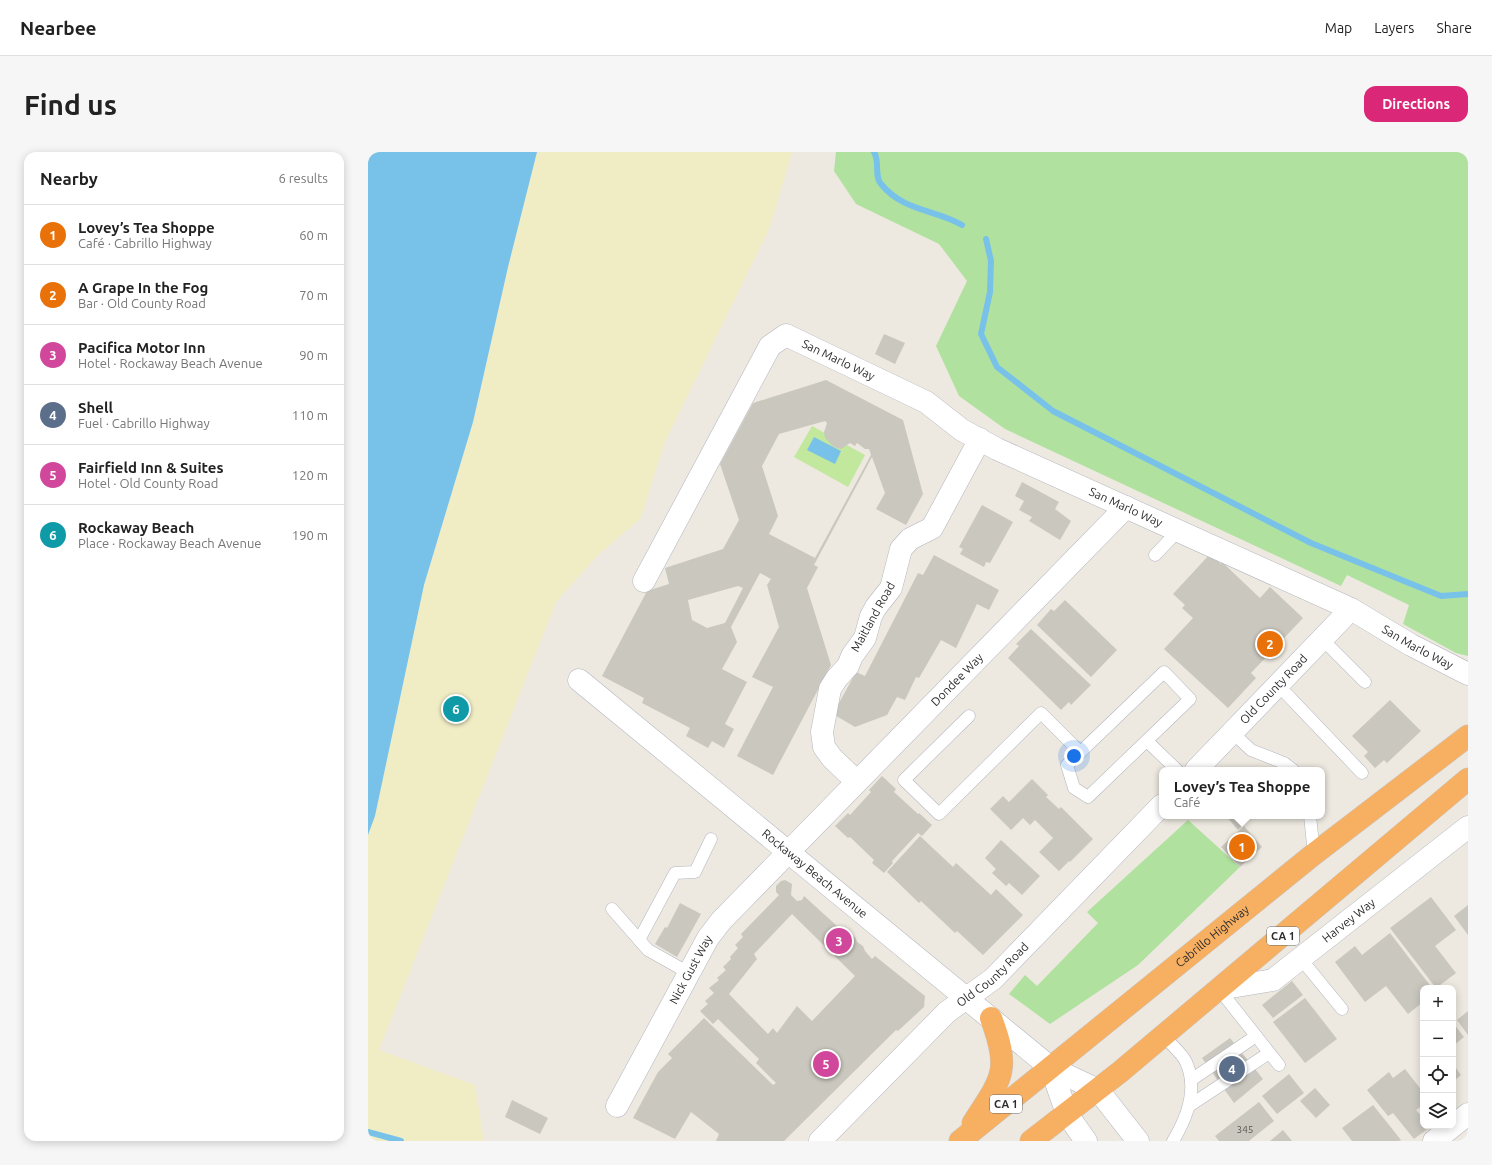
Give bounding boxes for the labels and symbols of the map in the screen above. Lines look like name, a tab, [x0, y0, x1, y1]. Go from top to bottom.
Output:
street label: San Marlo Way	[800, 337, 877, 383]
street label: San Marlo Way	[1087, 485, 1165, 529]
street label: Maitland Road	[848, 580, 897, 654]
street label: San Marlo Way	[1380, 622, 1456, 671]
pin: 2	[1257, 629, 1283, 659]
street label: Dondee Way	[928, 650, 985, 708]
street label: Old County Road	[1237, 652, 1310, 726]
pin: 6	[443, 694, 469, 724]
your location	[1064, 746, 1084, 766]
street label: Rockaway Beach Avenue	[760, 826, 870, 920]
pin: 1	[1229, 832, 1255, 862]
street label: Harvey Way	[1320, 895, 1377, 945]
street label: Cabrillo Highway	[1173, 902, 1252, 969]
pin: 3	[826, 926, 852, 956]
road number: CA 1	[1267, 927, 1299, 945]
street label: Nick Gust Way	[667, 933, 714, 1006]
street label: Old County Road	[954, 940, 1031, 1009]
pin: 5	[813, 1049, 839, 1079]
pin: 4	[1219, 1054, 1245, 1084]
road number: CA 1	[990, 1095, 1022, 1113]
house number: 345	[1237, 1124, 1253, 1135]

